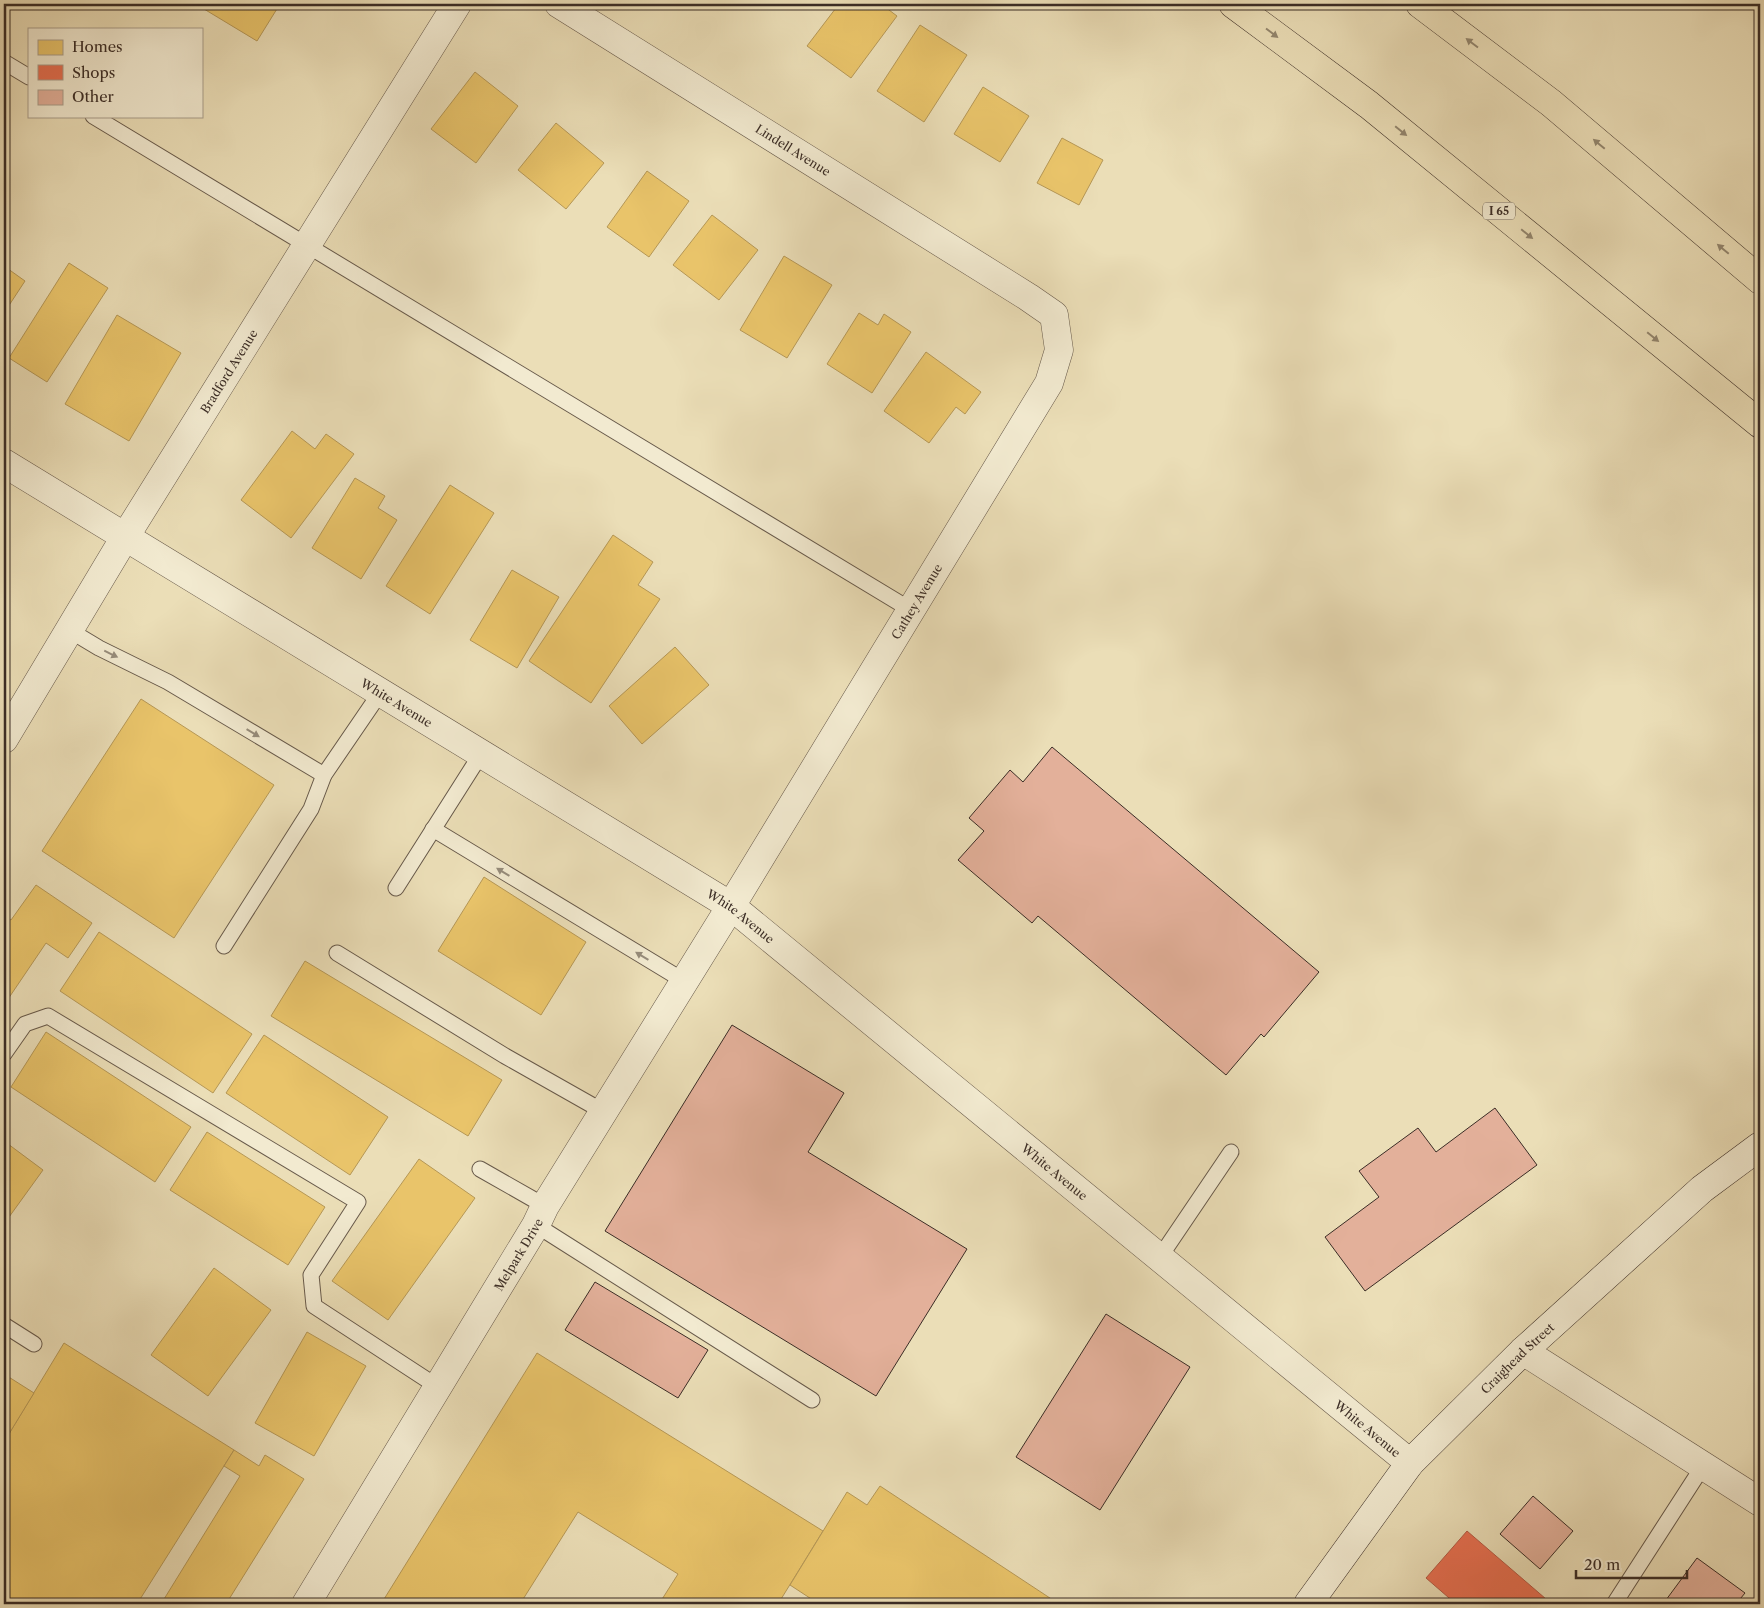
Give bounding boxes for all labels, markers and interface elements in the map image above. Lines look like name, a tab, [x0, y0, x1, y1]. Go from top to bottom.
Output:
one-way arrow	[1265, 27, 1278, 38]
legend	[28, 28, 202, 118]
text: Homes	[72, 37, 123, 56]
one-way arrow	[1466, 38, 1479, 49]
text: Shops	[72, 63, 115, 82]
text: Other	[72, 87, 115, 106]
street label: Lindell Avenue	[753, 121, 833, 179]
one-way arrow	[1394, 126, 1407, 137]
one-way arrow	[1593, 139, 1605, 150]
road number: I 65	[1483, 202, 1515, 220]
one-way arrow	[1520, 228, 1533, 239]
one-way arrow	[1717, 244, 1729, 255]
street label: Bradford Avenue	[197, 326, 260, 416]
one-way arrow	[1646, 331, 1659, 342]
street label: Cathey Avenue	[888, 561, 945, 642]
one-way arrow	[104, 650, 119, 658]
street label: White Avenue	[357, 674, 436, 730]
one-way arrow	[247, 729, 260, 738]
one-way arrow	[497, 868, 510, 877]
street label: White Avenue	[703, 885, 778, 946]
one-way arrow	[636, 952, 649, 961]
street label: White Avenue	[1018, 1139, 1091, 1203]
street label: Melpark Drive	[490, 1215, 546, 1293]
street label: Craighead Street	[1477, 1319, 1557, 1396]
street label: White Avenue	[1331, 1396, 1404, 1460]
scale bar	[1576, 1548, 1688, 1580]
text: 20 m	[1584, 1555, 1620, 1574]

